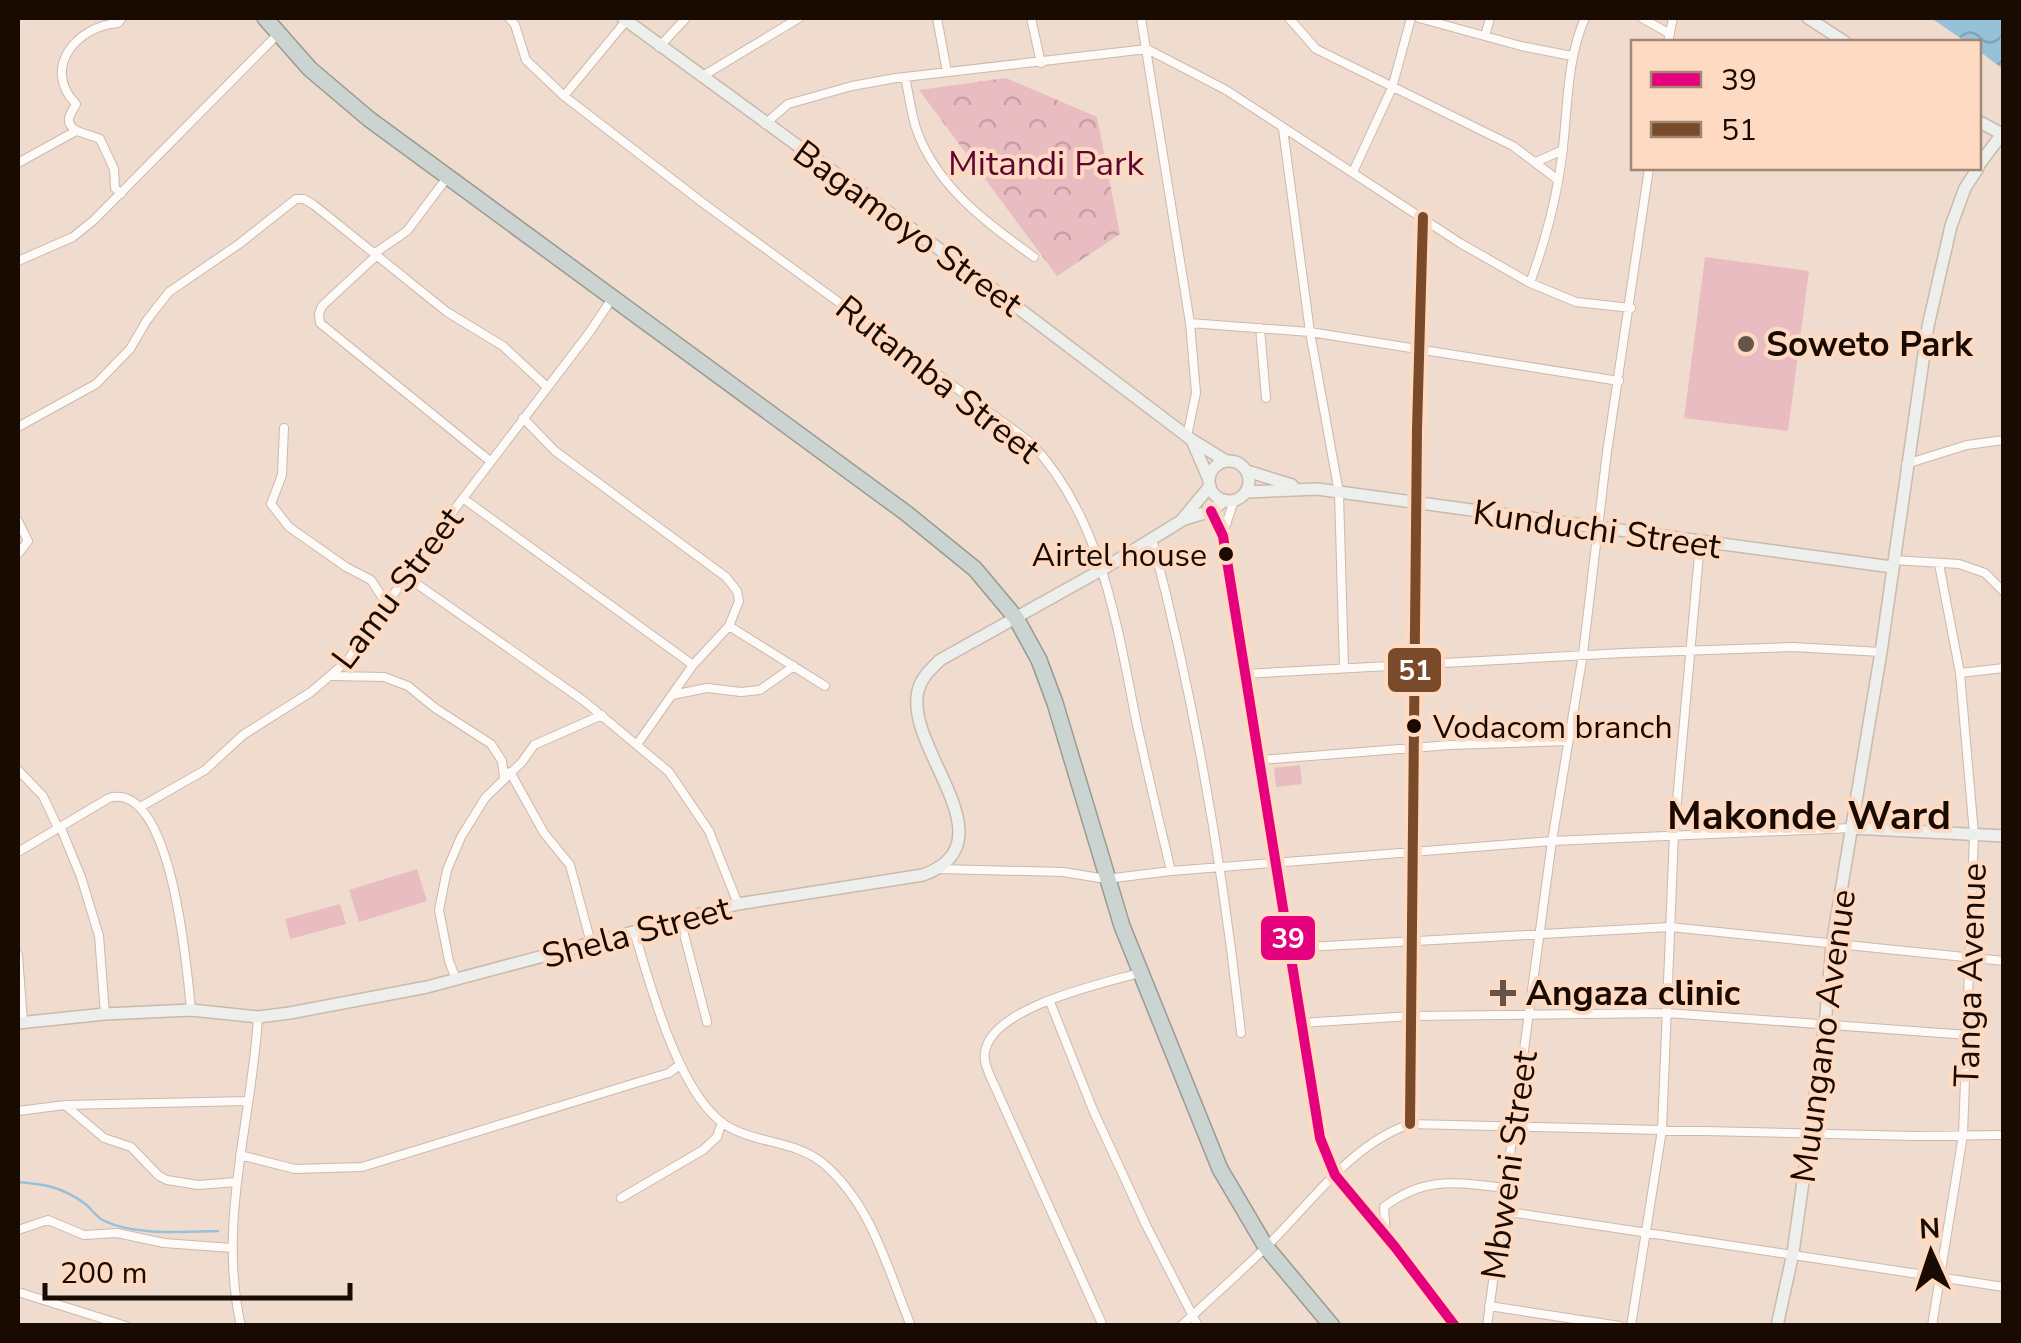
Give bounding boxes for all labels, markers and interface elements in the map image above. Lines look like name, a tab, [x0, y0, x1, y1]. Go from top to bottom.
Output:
legend	[1631, 40, 1981, 170]
text: 39	[1721, 60, 1757, 101]
text: 51	[1721, 110, 1757, 151]
street label: Bagamoyo Street	[784, 129, 1032, 328]
park label: Mitandi Park	[948, 140, 1145, 187]
street label: Rutamba Street	[826, 285, 1050, 474]
place label: Soweto Park	[1766, 321, 1974, 368]
marker: Soweto Park	[1735, 333, 1757, 355]
street label: Kunduchi Street	[1470, 489, 1725, 570]
street label: Lamu Street	[321, 497, 474, 679]
place label: Airtel house	[1032, 534, 1207, 577]
marker: Airtel house	[1216, 544, 1236, 564]
line badge: 51	[1386, 646, 1443, 694]
text: 51	[1398, 652, 1432, 690]
place label: Vodacom branch	[1432, 706, 1673, 749]
marker: Vodacom branch	[1404, 716, 1424, 736]
district label: Makonde Ward	[1667, 789, 1951, 843]
street label: Tanga Avenue	[1943, 862, 1998, 1088]
street label: Shela Street	[537, 885, 736, 980]
street label: Muungano Avenue	[1780, 886, 1867, 1186]
line badge: 39	[1259, 914, 1317, 962]
text: 39	[1271, 920, 1305, 958]
place label: Angaza clinic	[1526, 970, 1741, 1017]
marker: Angaza clinic	[1490, 980, 1516, 1006]
street label: Mbweni Street	[1470, 1047, 1549, 1282]
north arrow	[1881, 1203, 1981, 1303]
text: N	[1918, 1210, 1941, 1249]
scale bar	[45, 1238, 350, 1300]
text: 200 m	[60, 1253, 147, 1294]

